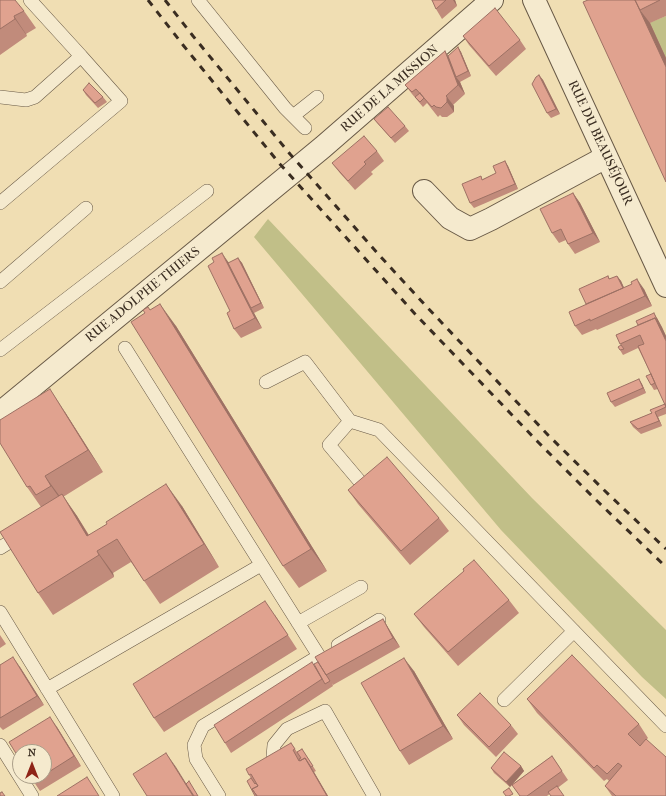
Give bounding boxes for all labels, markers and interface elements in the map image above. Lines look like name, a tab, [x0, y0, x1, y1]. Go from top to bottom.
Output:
street label: RUE DE LA MISSION	[338, 42, 442, 136]
street label: RUE DU BEAUSÉJOUR	[564, 78, 636, 208]
street label: RUE ADOLPHE THIERS	[83, 244, 203, 346]
north arrow	[12, 744, 52, 784]
text: N	[28, 746, 36, 759]

